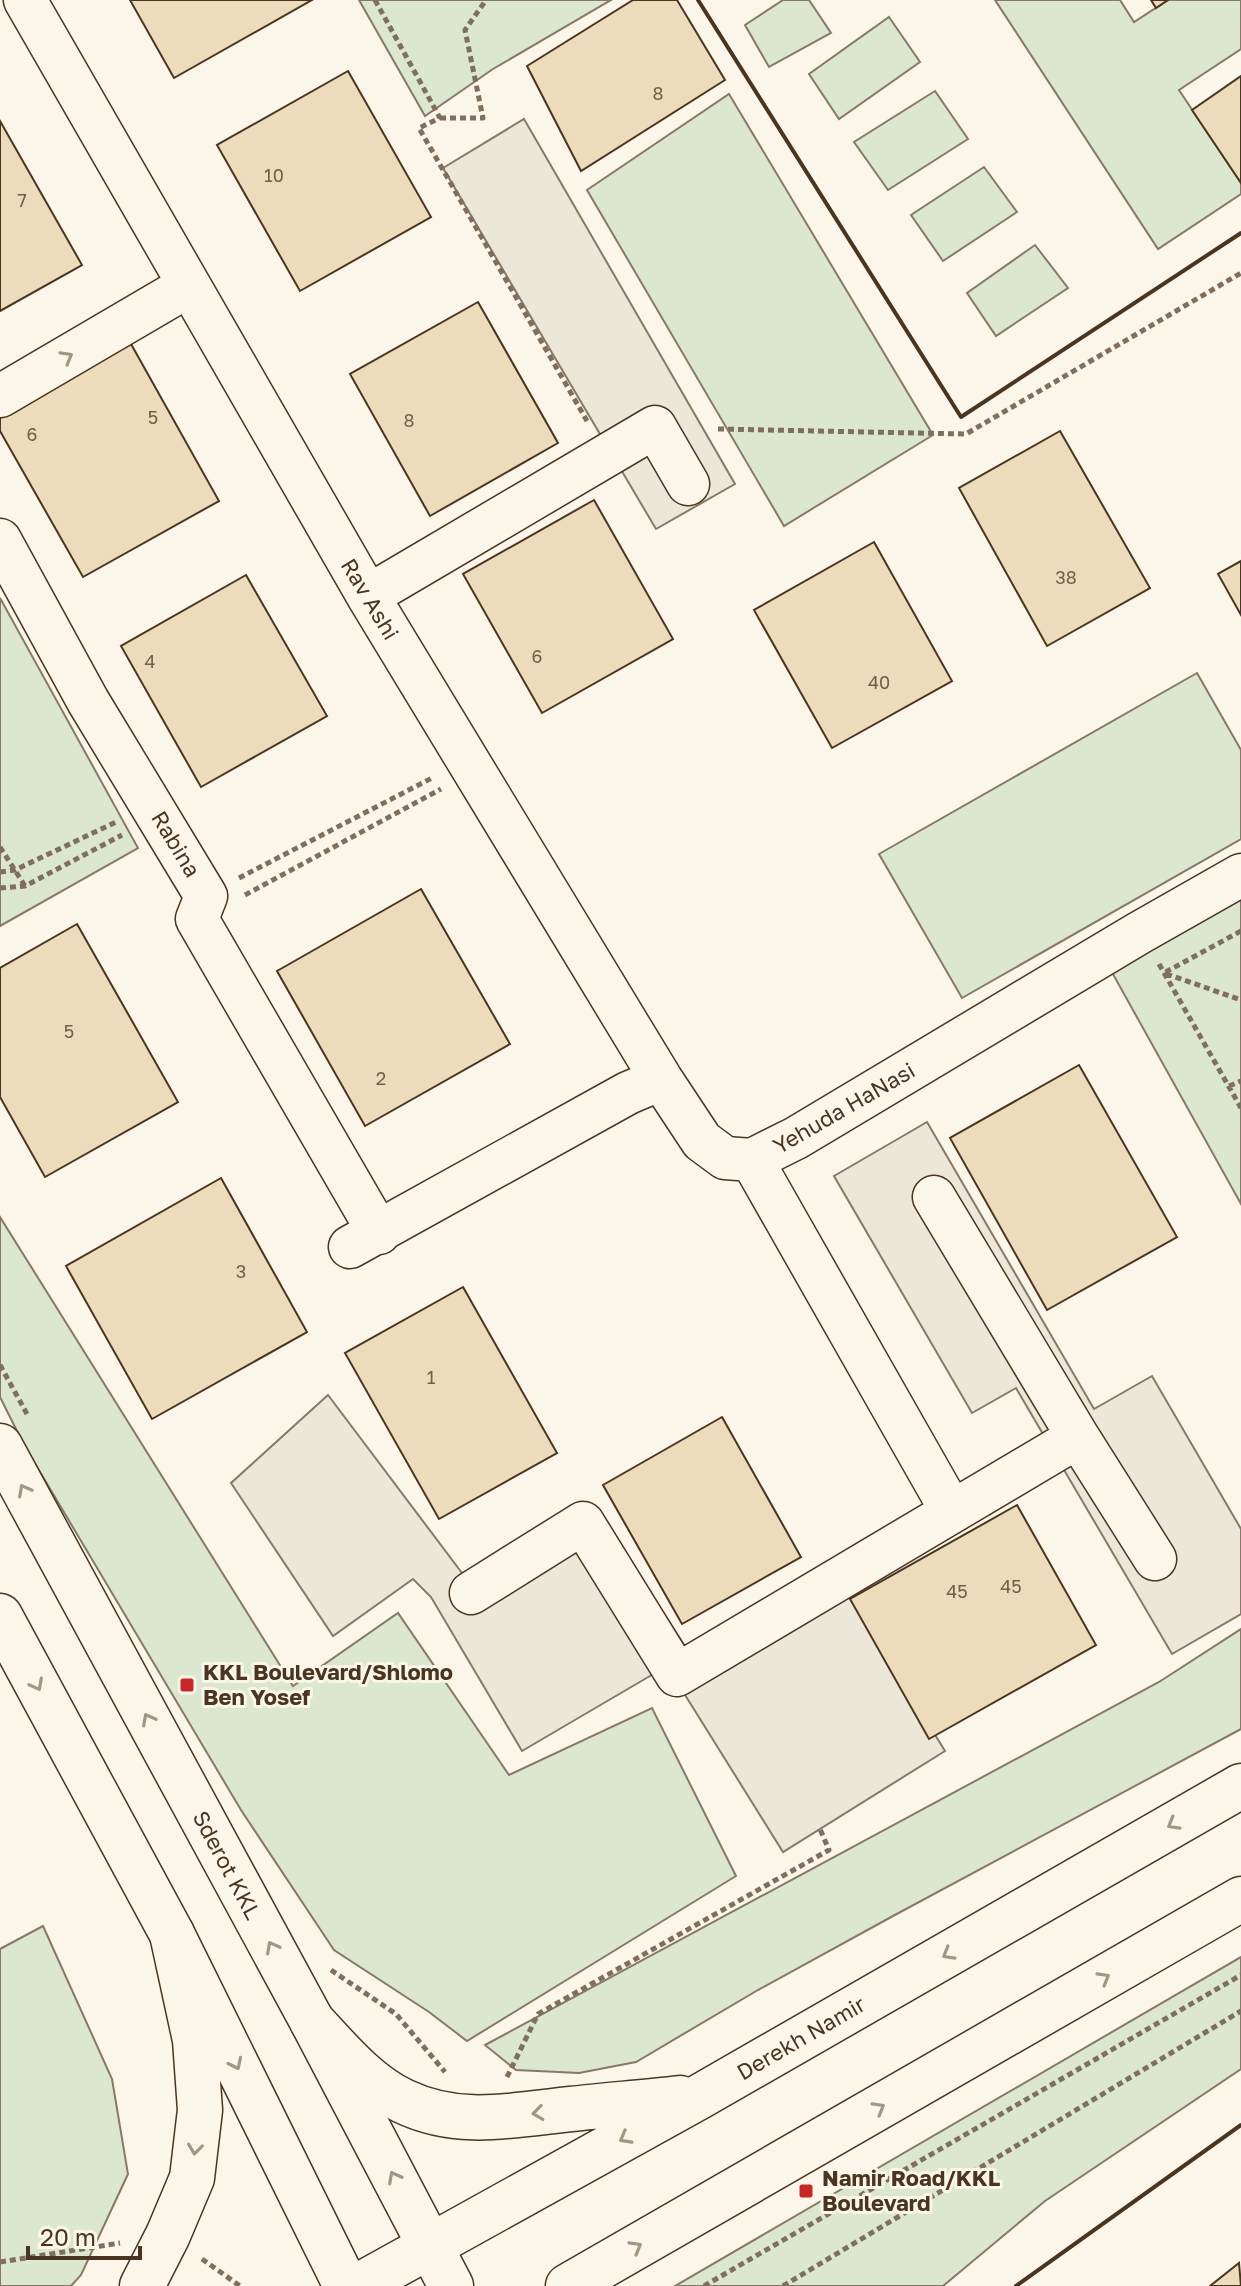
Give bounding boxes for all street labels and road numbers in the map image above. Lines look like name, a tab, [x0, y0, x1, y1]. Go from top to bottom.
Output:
street label: Rav Ashi	[336, 553, 405, 644]
street label: Rabina	[146, 806, 207, 882]
street label: Yehuda HaNasi	[768, 1056, 919, 1159]
street label: Sderot KKL	[188, 1806, 268, 1924]
street label: Derekh Namir	[732, 1990, 870, 2085]

